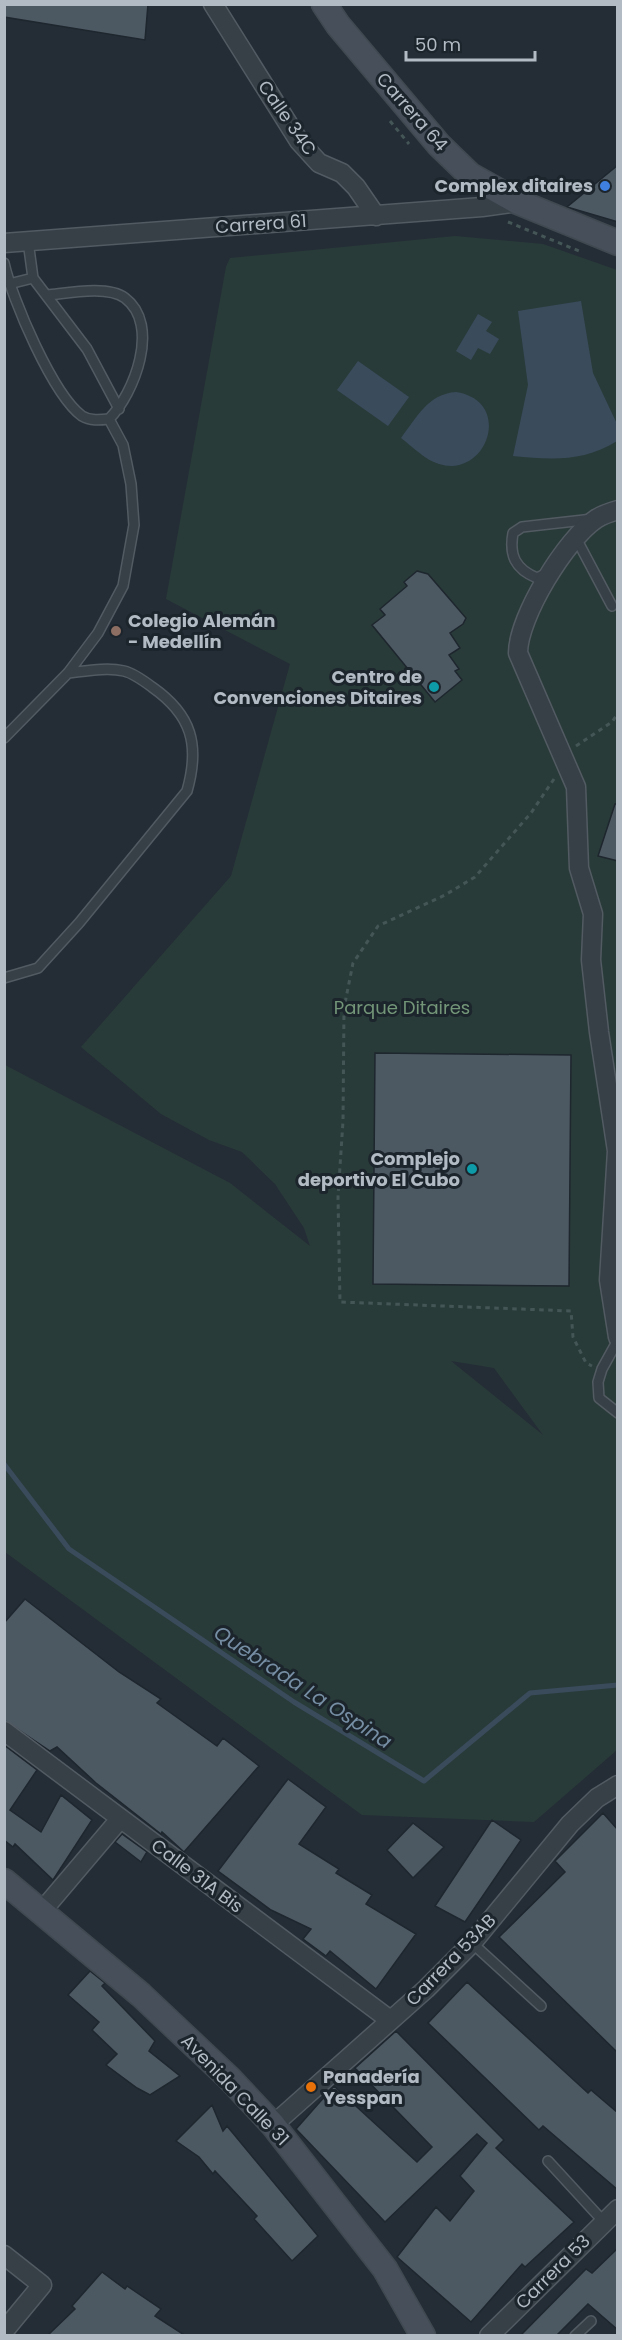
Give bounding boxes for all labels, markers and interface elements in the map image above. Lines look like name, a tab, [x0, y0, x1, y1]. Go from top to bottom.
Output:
scale bar	[406, 24, 535, 62]
text: 50 m	[415, 32, 461, 57]
street label: Carrera 64	[371, 67, 454, 157]
street label: Calle 34C	[252, 75, 323, 160]
place label: Complex ditaires	[435, 173, 593, 198]
marker: Complex ditaires	[598, 179, 612, 193]
street label: Carrera 61	[214, 208, 307, 239]
place label: Colegio Alemán - Medellín	[128, 608, 275, 654]
marker: Colegio Alemán - Medellín	[109, 624, 123, 638]
place label: Centro de Convenciones Ditaires	[213, 664, 422, 710]
marker: Centro de Convenciones Ditaires	[427, 680, 441, 694]
park label: Parque Ditaires	[334, 995, 470, 1020]
place label: Complejo deportivo El Cubo	[298, 1146, 460, 1192]
marker: Complejo deportivo El Cubo	[465, 1162, 479, 1176]
water label: Quebrada La Ospina	[208, 1619, 398, 1755]
street label: Calle 31A Bis	[146, 1833, 248, 1918]
street label: Carrera 53AB	[400, 1908, 501, 2011]
street label: Avenida Calle 31	[176, 2029, 295, 2151]
place label: Panadería Yesspan	[323, 2064, 420, 2110]
marker: Panadería Yesspan	[304, 2080, 318, 2094]
street label: Carrera 53	[510, 2229, 596, 2315]

